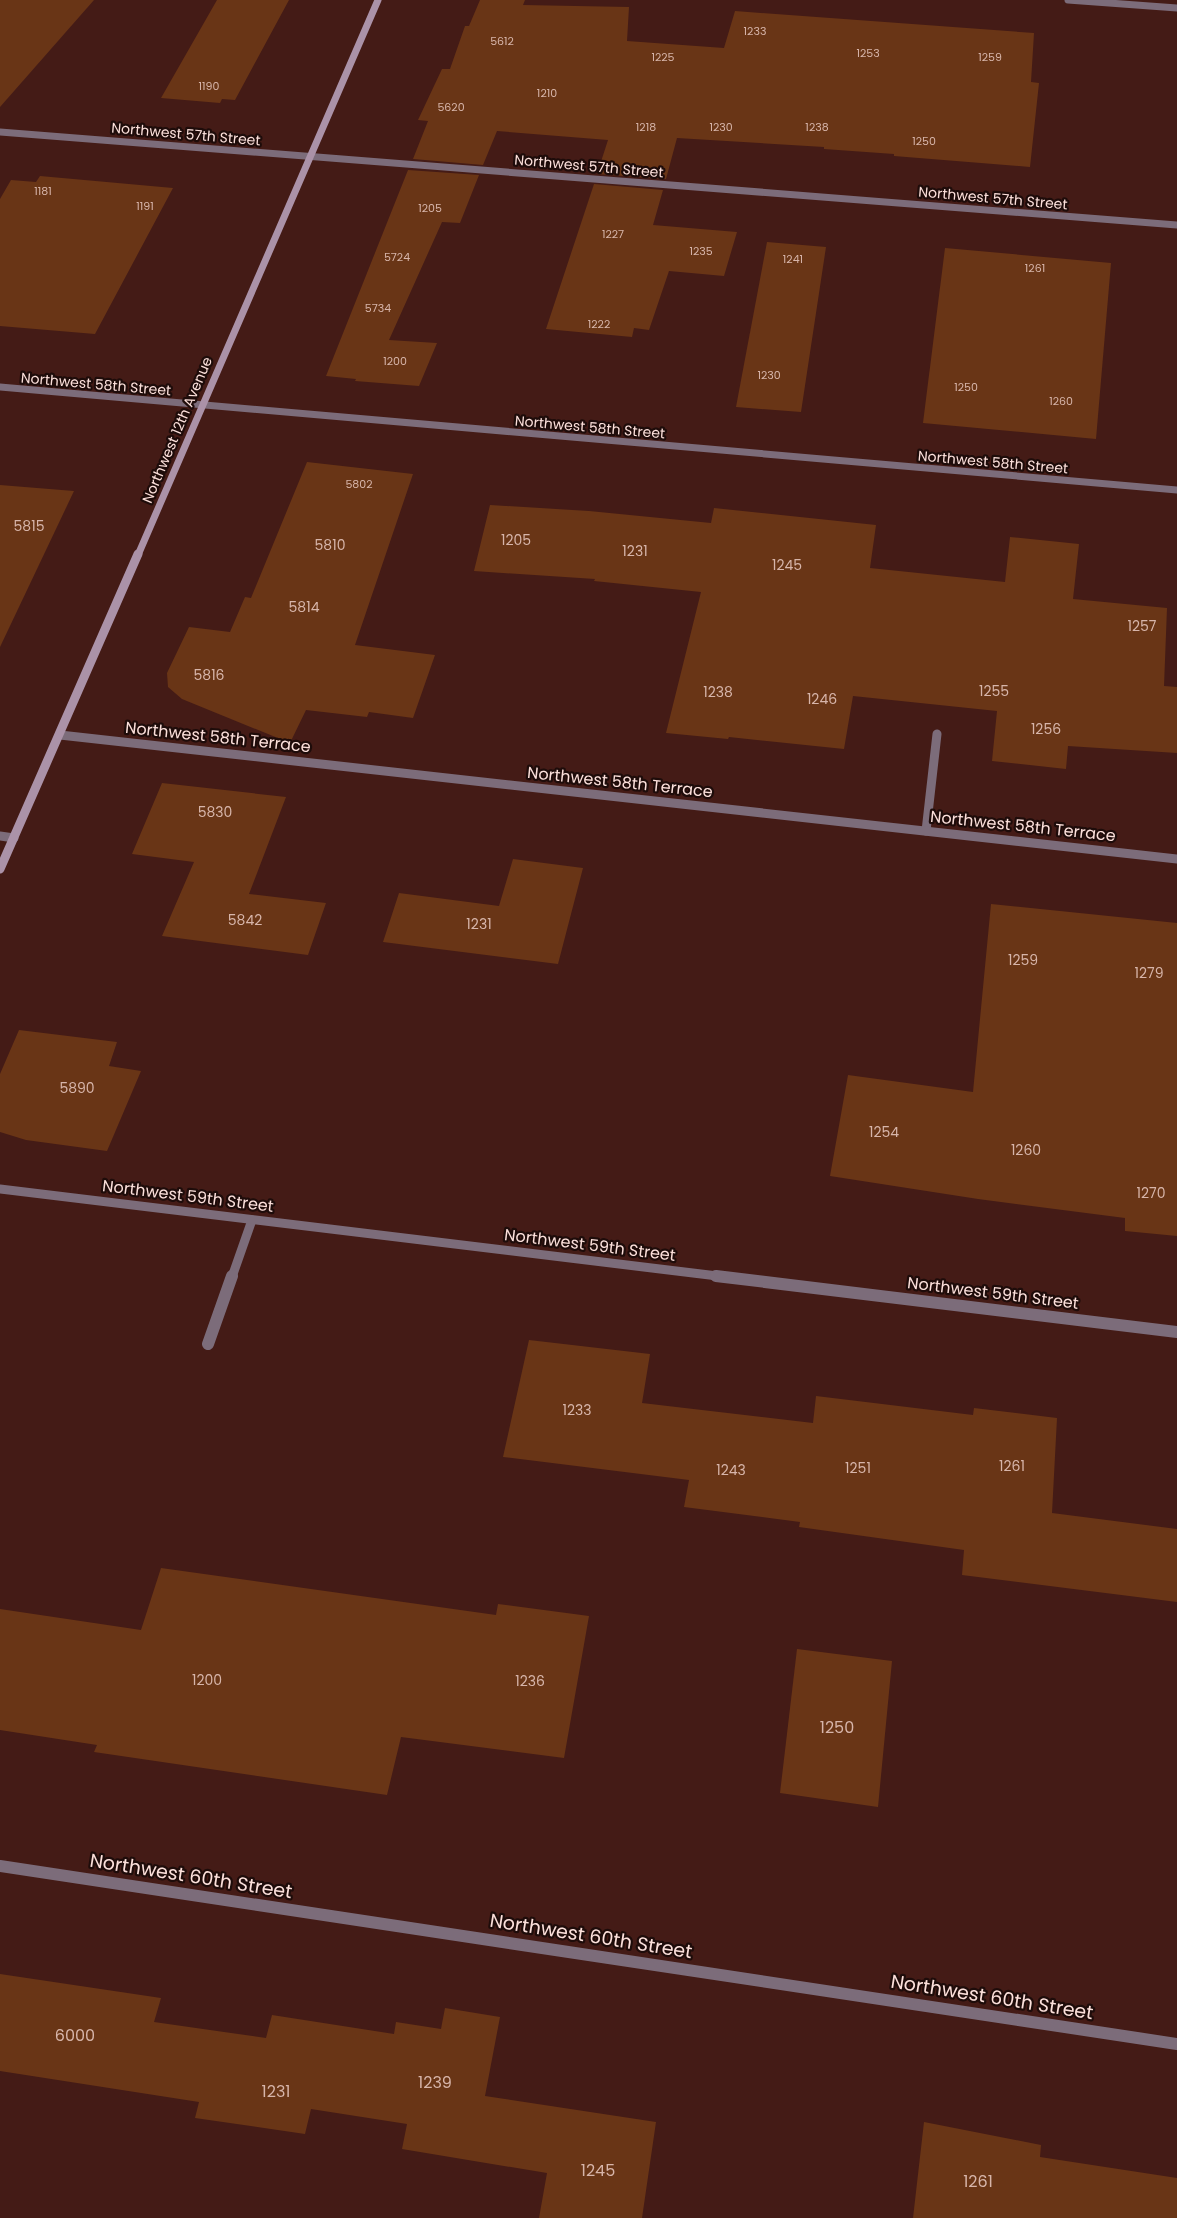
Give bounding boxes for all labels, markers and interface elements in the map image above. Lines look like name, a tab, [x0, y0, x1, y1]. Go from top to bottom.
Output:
house number: 1233	[744, 23, 766, 39]
house number: 5612	[490, 33, 514, 49]
house number: 1253	[856, 45, 880, 61]
house number: 1225	[651, 49, 675, 65]
house number: 1259	[978, 49, 1002, 65]
house number: 1190	[199, 78, 220, 94]
house number: 1210	[537, 85, 557, 101]
house number: 5620	[437, 99, 465, 115]
street label: Northwest 57th Street	[111, 118, 261, 150]
house number: 1218	[636, 119, 656, 135]
house number: 1230	[709, 119, 733, 135]
house number: 1238	[805, 119, 829, 135]
house number: 1250	[912, 133, 936, 149]
street label: Northwest 57th Street	[514, 150, 664, 182]
street label: Northwest 57th Street	[918, 182, 1068, 214]
house number: 1181	[34, 183, 52, 199]
house number: 1191	[136, 198, 154, 214]
house number: 1205	[418, 200, 442, 216]
house number: 1227	[602, 226, 624, 242]
house number: 1235	[689, 243, 713, 259]
house number: 5724	[384, 249, 410, 265]
house number: 1241	[783, 251, 803, 267]
house number: 1261	[1025, 260, 1045, 276]
house number: 5734	[365, 300, 391, 316]
house number: 1222	[588, 316, 610, 332]
street label: Northwest 12th Avenue	[137, 353, 217, 506]
house number: 1200	[383, 353, 407, 369]
street label: Northwest 58th Street	[20, 367, 172, 401]
house number: 1230	[757, 367, 781, 383]
house number: 1250	[954, 379, 978, 395]
house number: 1260	[1049, 393, 1073, 409]
street label: Northwest 58th Street	[514, 410, 666, 444]
street label: Northwest 58th Street	[917, 445, 1069, 479]
house number: 5802	[345, 476, 373, 492]
house number: 5815	[14, 516, 44, 536]
house number: 1205	[501, 530, 531, 550]
house number: 5810	[315, 535, 345, 555]
house number: 1231	[622, 541, 648, 561]
house number: 1245	[772, 555, 802, 575]
house number: 5814	[289, 597, 320, 617]
house number: 1257	[1128, 616, 1157, 636]
house number: 5816	[194, 665, 225, 685]
house number: 1255	[979, 681, 1009, 701]
house number: 1238	[703, 682, 733, 702]
house number: 1246	[807, 689, 837, 709]
street label: Northwest 58th Terrace	[124, 716, 312, 758]
house number: 1256	[1031, 719, 1061, 739]
street label: Northwest 58th Terrace	[526, 761, 714, 803]
house number: 5830	[198, 802, 232, 822]
street label: Northwest 58th Terrace	[929, 805, 1117, 847]
house number: 5842	[228, 910, 262, 930]
house number: 1231	[466, 914, 492, 934]
house number: 1259	[1008, 950, 1038, 970]
house number: 1279	[1135, 963, 1164, 983]
house number: 5890	[59, 1078, 95, 1098]
house number: 1254	[869, 1122, 899, 1142]
house number: 1260	[1011, 1140, 1041, 1160]
street label: Northwest 59th Street	[101, 1174, 275, 1218]
house number: 1270	[1137, 1183, 1165, 1203]
street label: Northwest 59th Street	[503, 1223, 677, 1267]
street label: Northwest 59th Street	[906, 1271, 1080, 1315]
house number: 1233	[562, 1400, 592, 1420]
house number: 1261	[999, 1456, 1025, 1476]
house number: 1251	[845, 1458, 871, 1478]
house number: 1243	[716, 1460, 746, 1480]
house number: 1200	[192, 1670, 222, 1690]
house number: 1236	[515, 1671, 545, 1691]
house number: 1250	[820, 1716, 854, 1739]
street label: Northwest 60th Street	[88, 1847, 294, 1905]
street label: Northwest 60th Street	[488, 1907, 694, 1965]
street label: Northwest 60th Street	[889, 1968, 1095, 2026]
house number: 6000	[55, 2024, 95, 2047]
house number: 1239	[418, 2071, 452, 2094]
house number: 1231	[262, 2080, 290, 2103]
house number: 1245	[581, 2159, 615, 2182]
house number: 1261	[963, 2170, 993, 2193]

